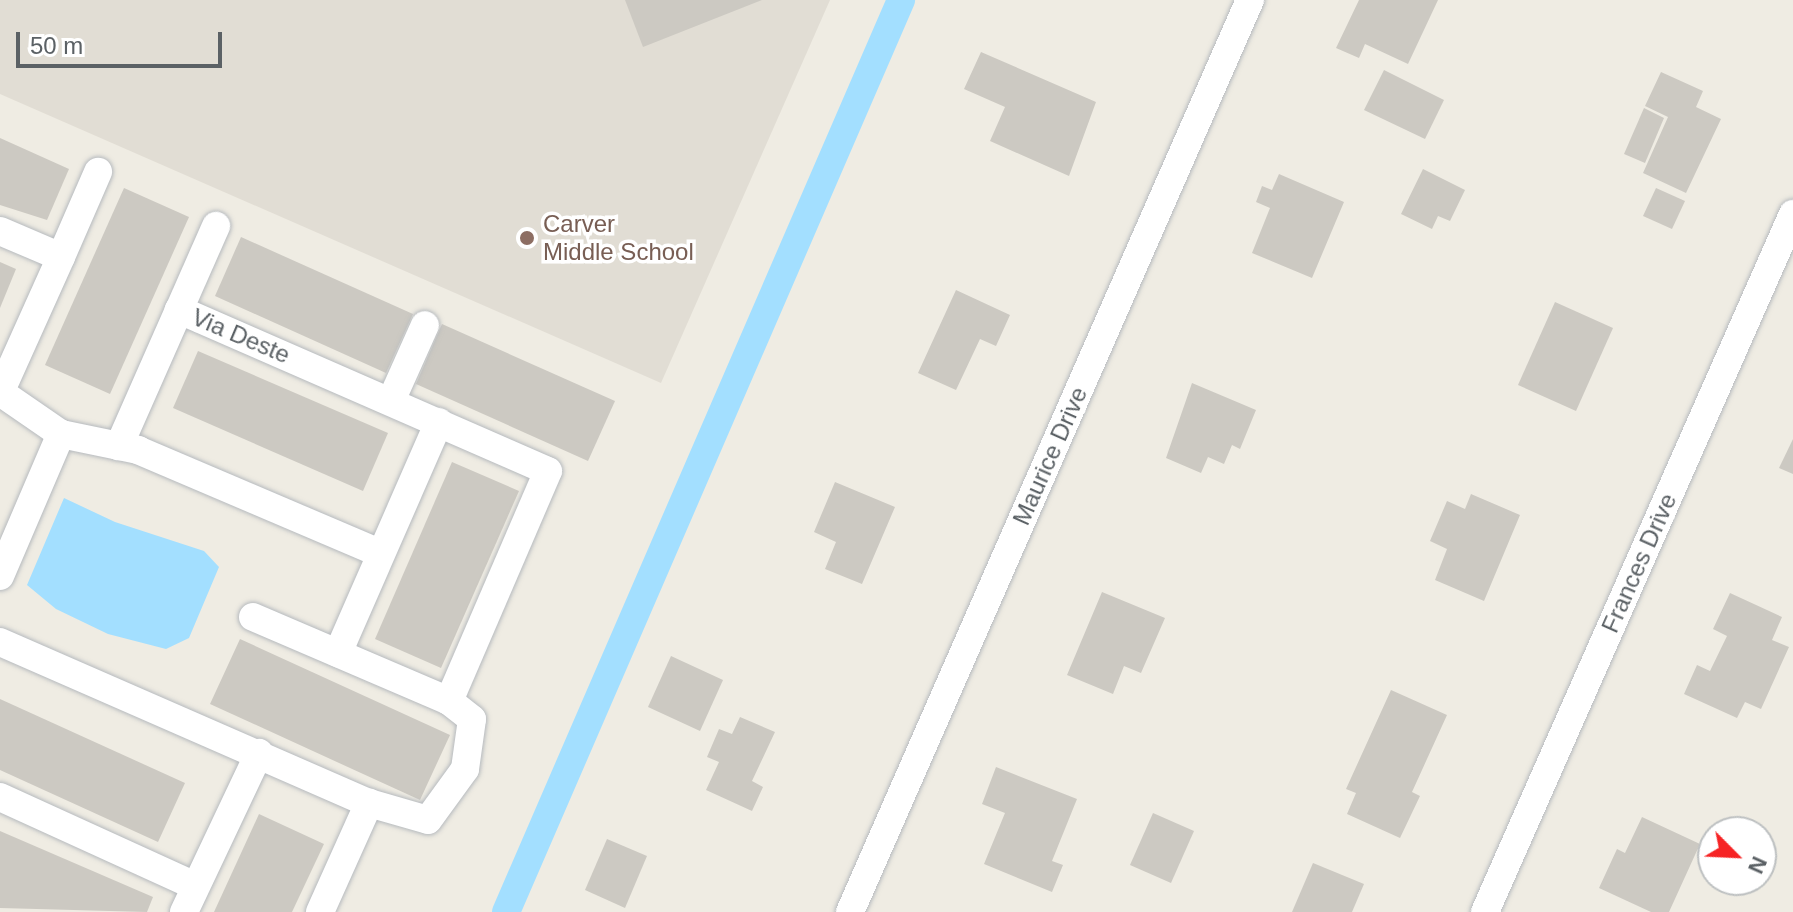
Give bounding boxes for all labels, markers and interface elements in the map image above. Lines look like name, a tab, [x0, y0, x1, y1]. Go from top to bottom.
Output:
scale bar	[20, 16, 226, 66]
text: 50 m	[30, 32, 83, 59]
place label: Carver Middle School	[543, 210, 694, 266]
marker: Carver Middle School	[518, 229, 536, 247]
street label: Via Deste	[188, 303, 294, 369]
street label: Maurice Drive	[1007, 383, 1093, 529]
street label: Frances Drive	[1595, 489, 1683, 637]
north arrow	[1697, 816, 1777, 896]
text: N	[1743, 853, 1772, 877]

